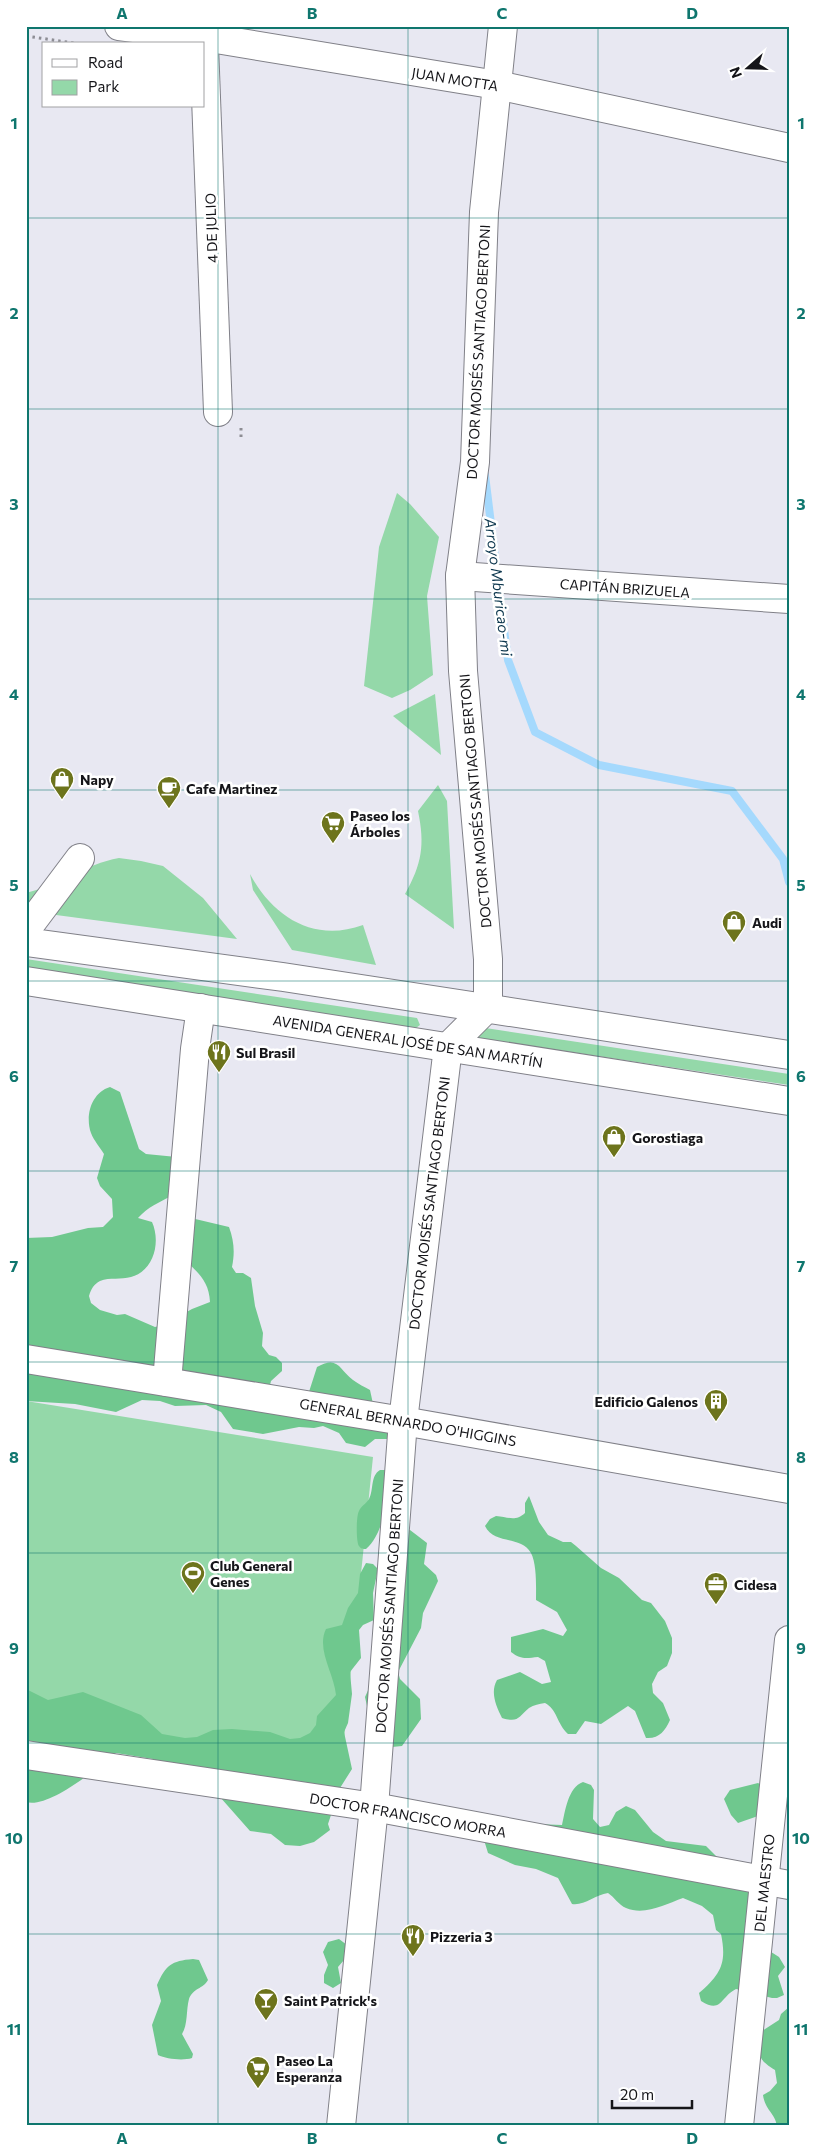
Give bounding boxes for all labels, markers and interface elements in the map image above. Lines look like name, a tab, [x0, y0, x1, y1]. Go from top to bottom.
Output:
text: A	[116, 3, 128, 22]
text: B	[307, 3, 318, 22]
text: C	[497, 3, 508, 22]
text: D	[686, 3, 698, 22]
legend	[42, 42, 205, 108]
north arrow	[722, 42, 772, 92]
text: Road	[88, 53, 123, 71]
street label: JUAN MOTTA	[411, 64, 500, 94]
text: N	[726, 65, 745, 80]
text: Park	[88, 77, 119, 95]
text: 1	[10, 113, 18, 132]
text: 1	[797, 113, 805, 132]
street label: 4 DE JULIO	[201, 193, 221, 263]
street label: DOCTOR MOISÉS SANTIAGO BERTONI	[463, 224, 493, 480]
text: 2	[9, 303, 19, 322]
text: 2	[796, 303, 806, 322]
text: 3	[9, 494, 19, 513]
text: 3	[796, 494, 806, 513]
water label: Arroyo Mburicao-mi	[481, 516, 517, 658]
street label: CAPITÁN BRIZUELA	[559, 575, 691, 601]
street label: DOCTOR MOISÉS SANTIAGO BERTONI	[455, 673, 495, 929]
text: 4	[9, 684, 19, 703]
text: 4	[796, 684, 806, 703]
shop icon: Napy	[49, 766, 75, 800]
place label: Napy	[80, 771, 114, 788]
cafe icon: Cafe Martinez	[156, 775, 182, 809]
place label: Cafe Martinez	[186, 780, 277, 797]
place label: Paseo los Árboles	[350, 807, 410, 840]
supermarket icon: Paseo los Árboles	[320, 810, 346, 844]
text: 5	[9, 875, 19, 894]
text: 5	[796, 875, 806, 894]
shop icon: Audi	[721, 909, 747, 943]
place label: Audi	[752, 914, 782, 931]
street label: AVENIDA GENERAL JOSÉ DE SAN MARTÍN	[272, 1011, 544, 1071]
restaurant icon: Sul Brasil	[206, 1039, 232, 1073]
place label: Sul Brasil	[236, 1044, 295, 1061]
text: 6	[9, 1066, 19, 1085]
text: 6	[796, 1066, 806, 1085]
street label: DOCTOR MOISÉS SANTIAGO BERTONI	[405, 1075, 453, 1331]
shop icon: Gorostiaga	[601, 1124, 627, 1158]
place label: Gorostiaga	[632, 1129, 703, 1146]
text: 7	[10, 1256, 19, 1275]
text: 7	[797, 1256, 806, 1275]
building icon: Edificio Galenos	[703, 1388, 729, 1422]
place label: Edificio Galenos	[595, 1393, 698, 1410]
street label: GENERAL BERNARDO O'HIGGINS	[298, 1395, 518, 1449]
text: 8	[9, 1447, 19, 1466]
text: 8	[796, 1447, 806, 1466]
street label: DOCTOR MOISÉS SANTIAGO BERTONI	[372, 1478, 406, 1734]
place label: Club General Genes	[210, 1557, 292, 1590]
sports icon: Club General Genes	[180, 1560, 206, 1594]
office icon: Cidesa	[703, 1571, 729, 1605]
place label: Cidesa	[734, 1576, 777, 1593]
text: 9	[9, 1638, 19, 1657]
text: 9	[796, 1638, 806, 1657]
street label: DOCTOR FRANCISCO MORRA	[308, 1789, 508, 1841]
text: 10	[5, 1828, 23, 1847]
text: 10	[792, 1828, 810, 1847]
street label: DEL MAESTRO	[750, 1833, 778, 1933]
restaurant icon: Pizzeria 3	[400, 1923, 426, 1957]
place label: Pizzeria 3	[430, 1928, 493, 1945]
bar icon: Saint Patrick's	[253, 1987, 279, 2021]
place label: Saint Patrick's	[284, 1992, 377, 2009]
text: 11	[7, 2019, 21, 2038]
text: 11	[794, 2019, 808, 2038]
place label: Paseo La Esperanza	[276, 2052, 342, 2085]
supermarket icon: Paseo La Esperanza	[245, 2055, 271, 2089]
scale bar	[612, 2077, 692, 2109]
text: 20 m	[620, 2085, 654, 2103]
text: A	[116, 2128, 128, 2147]
text: B	[307, 2128, 318, 2147]
text: C	[497, 2128, 508, 2147]
text: D	[686, 2128, 698, 2147]

